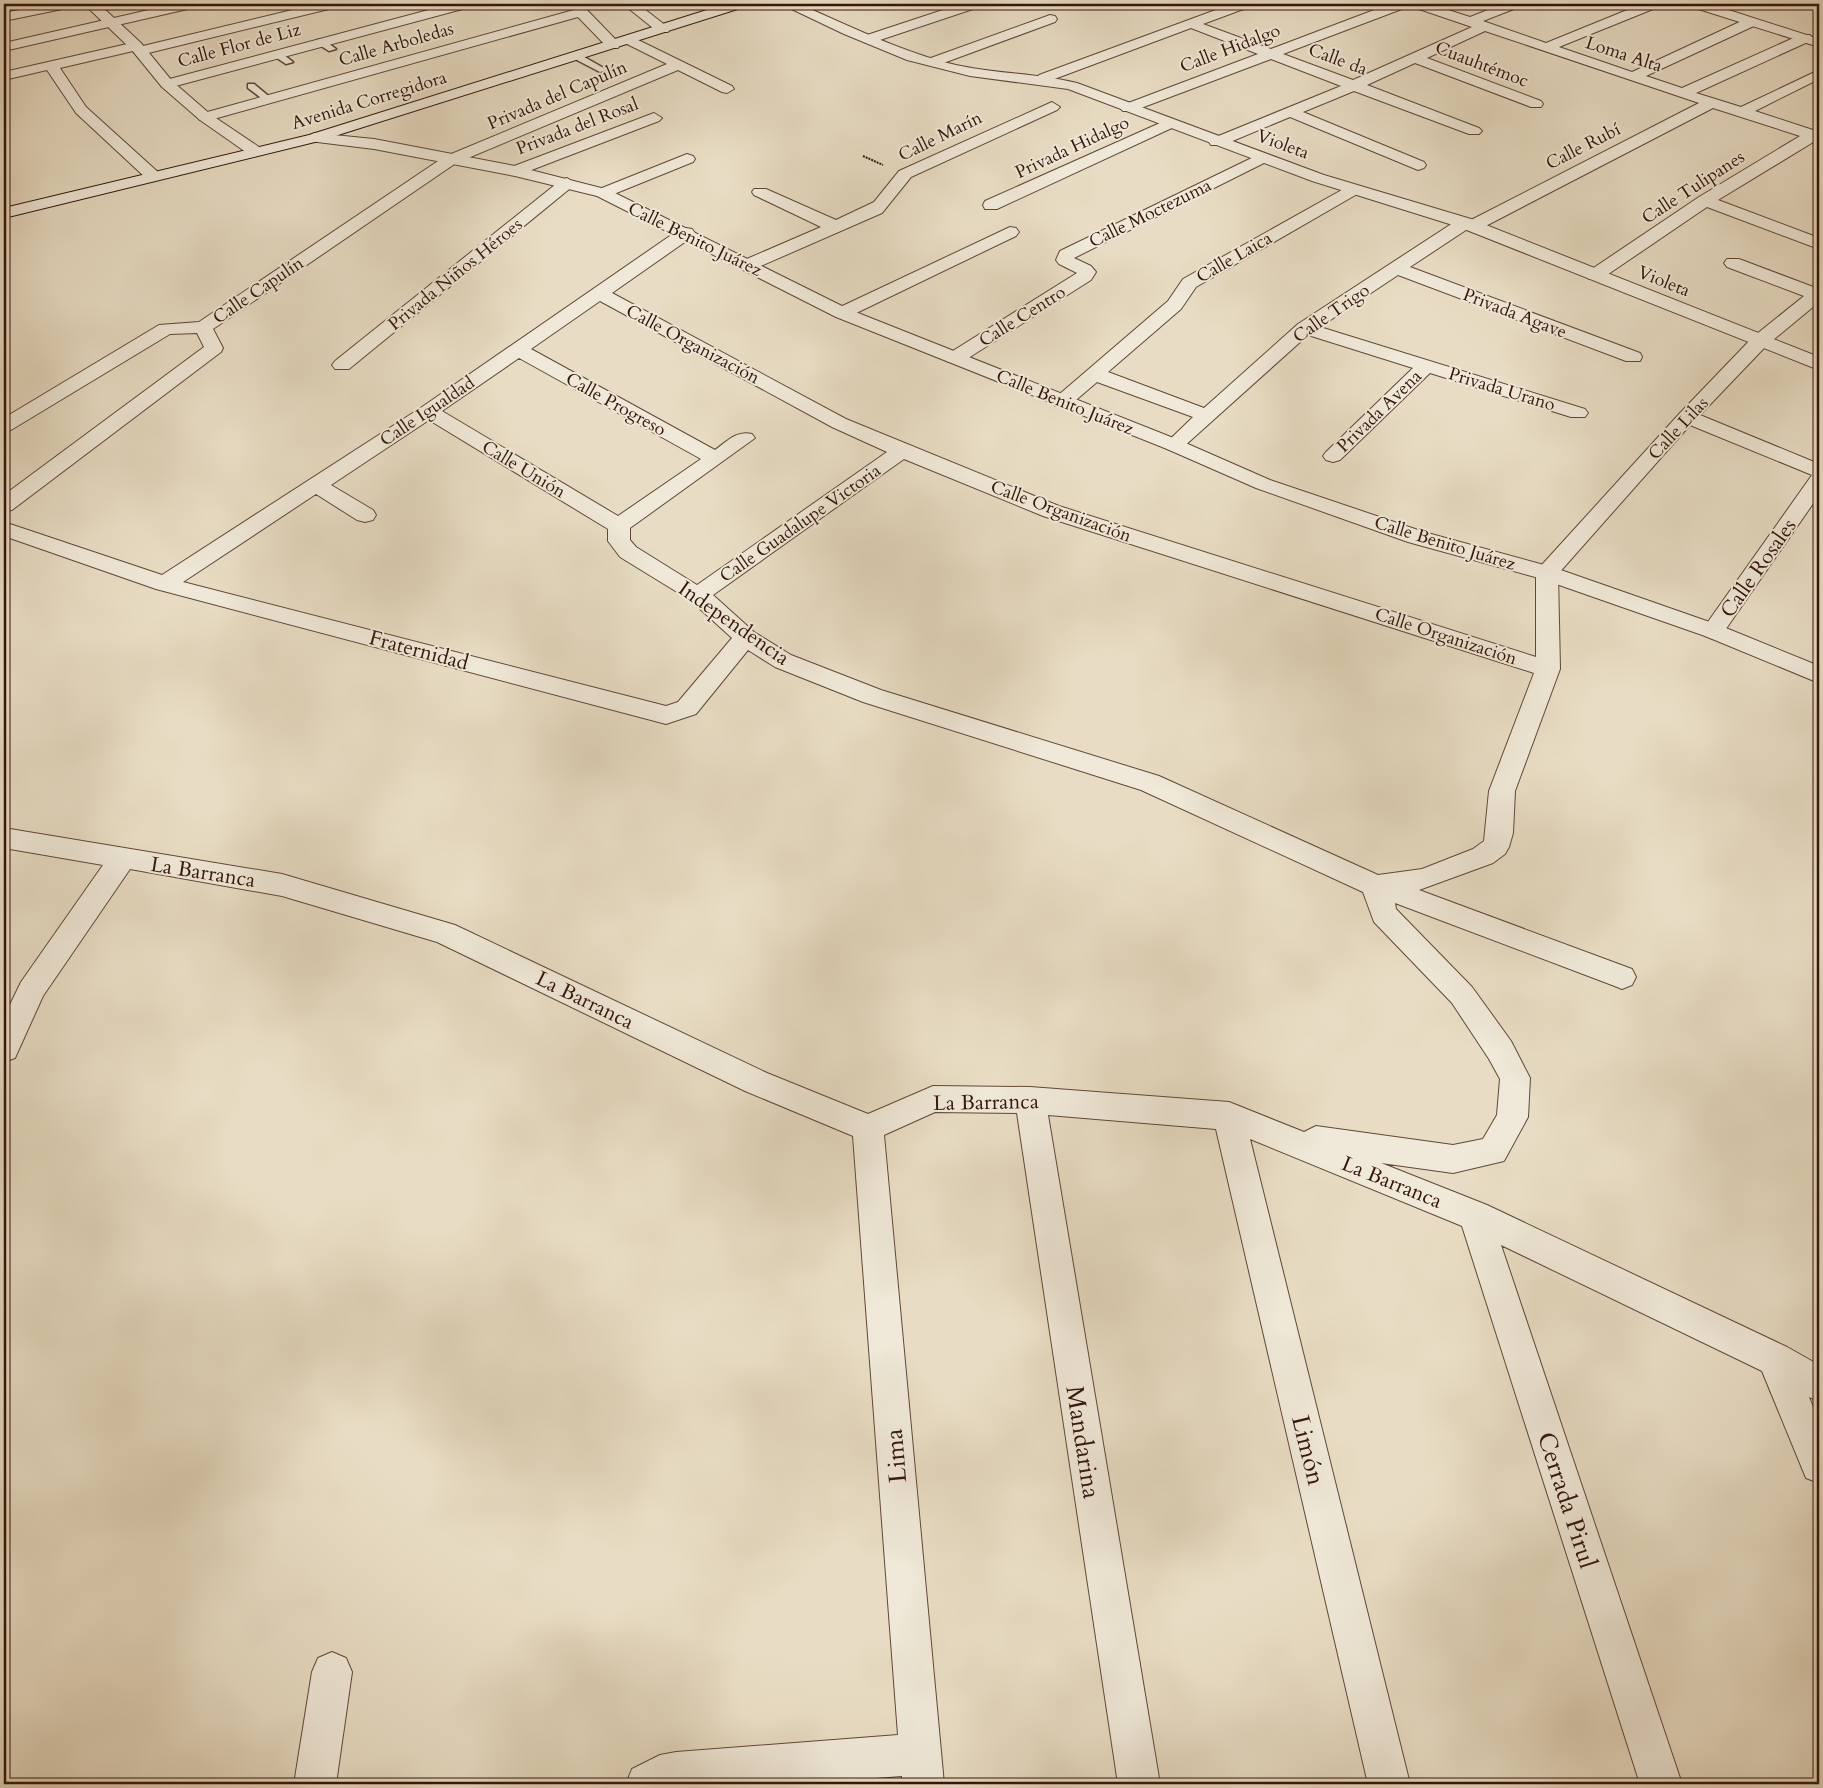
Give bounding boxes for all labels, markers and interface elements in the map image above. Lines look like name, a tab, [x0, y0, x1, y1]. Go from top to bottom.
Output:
street label: Calle Arboledas	[336, 16, 457, 73]
street label: Calle Flor de Liz	[175, 17, 303, 74]
street label: Calle Hidalgo	[1176, 18, 1284, 79]
street label: Loma Alta	[1582, 30, 1666, 79]
street label: Cuauhtémoc	[1432, 35, 1532, 94]
street label: Calle da	[1305, 37, 1371, 82]
street label: Privada del Capulín	[484, 54, 632, 136]
street label: Avenida Corregidora	[288, 65, 450, 136]
street label: Privada del Rosal	[512, 92, 642, 161]
street label: Calle Marín	[894, 105, 987, 167]
street label: Privada Hidalgo	[1011, 110, 1134, 185]
street label: Calle Rubí	[1542, 117, 1625, 176]
street label: Violeta	[1253, 123, 1313, 166]
street label: Calle Tulipanes	[1637, 145, 1750, 230]
street label: Calle Moctezuma	[1085, 173, 1216, 254]
street label: Calle Benito Juárez	[624, 196, 766, 283]
street label: Privada Niños Héroes	[383, 212, 528, 336]
street label: Calle Laica	[1192, 226, 1277, 289]
street label: Calle Capulín	[208, 250, 309, 330]
street label: Violeta	[1634, 260, 1694, 303]
street label: Calle Trigo	[1288, 278, 1375, 349]
street label: Calle Centro	[974, 280, 1071, 353]
street label: Privada Agave	[1459, 282, 1570, 345]
street label: Calle Organización	[622, 299, 765, 391]
street label: Privada Urano	[1445, 361, 1559, 418]
street label: Calle Benito Juárez	[992, 363, 1137, 441]
street label: Privada Avena	[1331, 364, 1428, 458]
street label: Calle Progreso	[561, 367, 671, 442]
street label: Calle Igualdad	[375, 370, 480, 452]
street label: Calle Lilas	[1643, 391, 1714, 465]
street label: Calle Unión	[477, 435, 571, 505]
street label: Calle Guadalupe Victoria	[715, 458, 886, 589]
street label: Calle Organización	[987, 474, 1135, 549]
street label: Calle Benito Juárez	[1371, 510, 1518, 577]
street label: Calle Rosales	[1714, 513, 1803, 624]
street label: Independencia	[672, 574, 795, 672]
street label: Calle Organización	[1372, 602, 1521, 671]
street label: Fraternidad	[366, 623, 472, 678]
street label: La Barranca	[148, 850, 257, 895]
street label: La Barranca	[531, 964, 639, 1037]
street label: La Barranca	[933, 1087, 1039, 1118]
street label: La Barranca	[1337, 1149, 1446, 1216]
street label: Mandarina	[1057, 1383, 1109, 1501]
street label: Limón	[1283, 1412, 1333, 1489]
street label: Lima	[877, 1427, 915, 1484]
street label: Cerrada Pirul	[1529, 1428, 1605, 1573]

